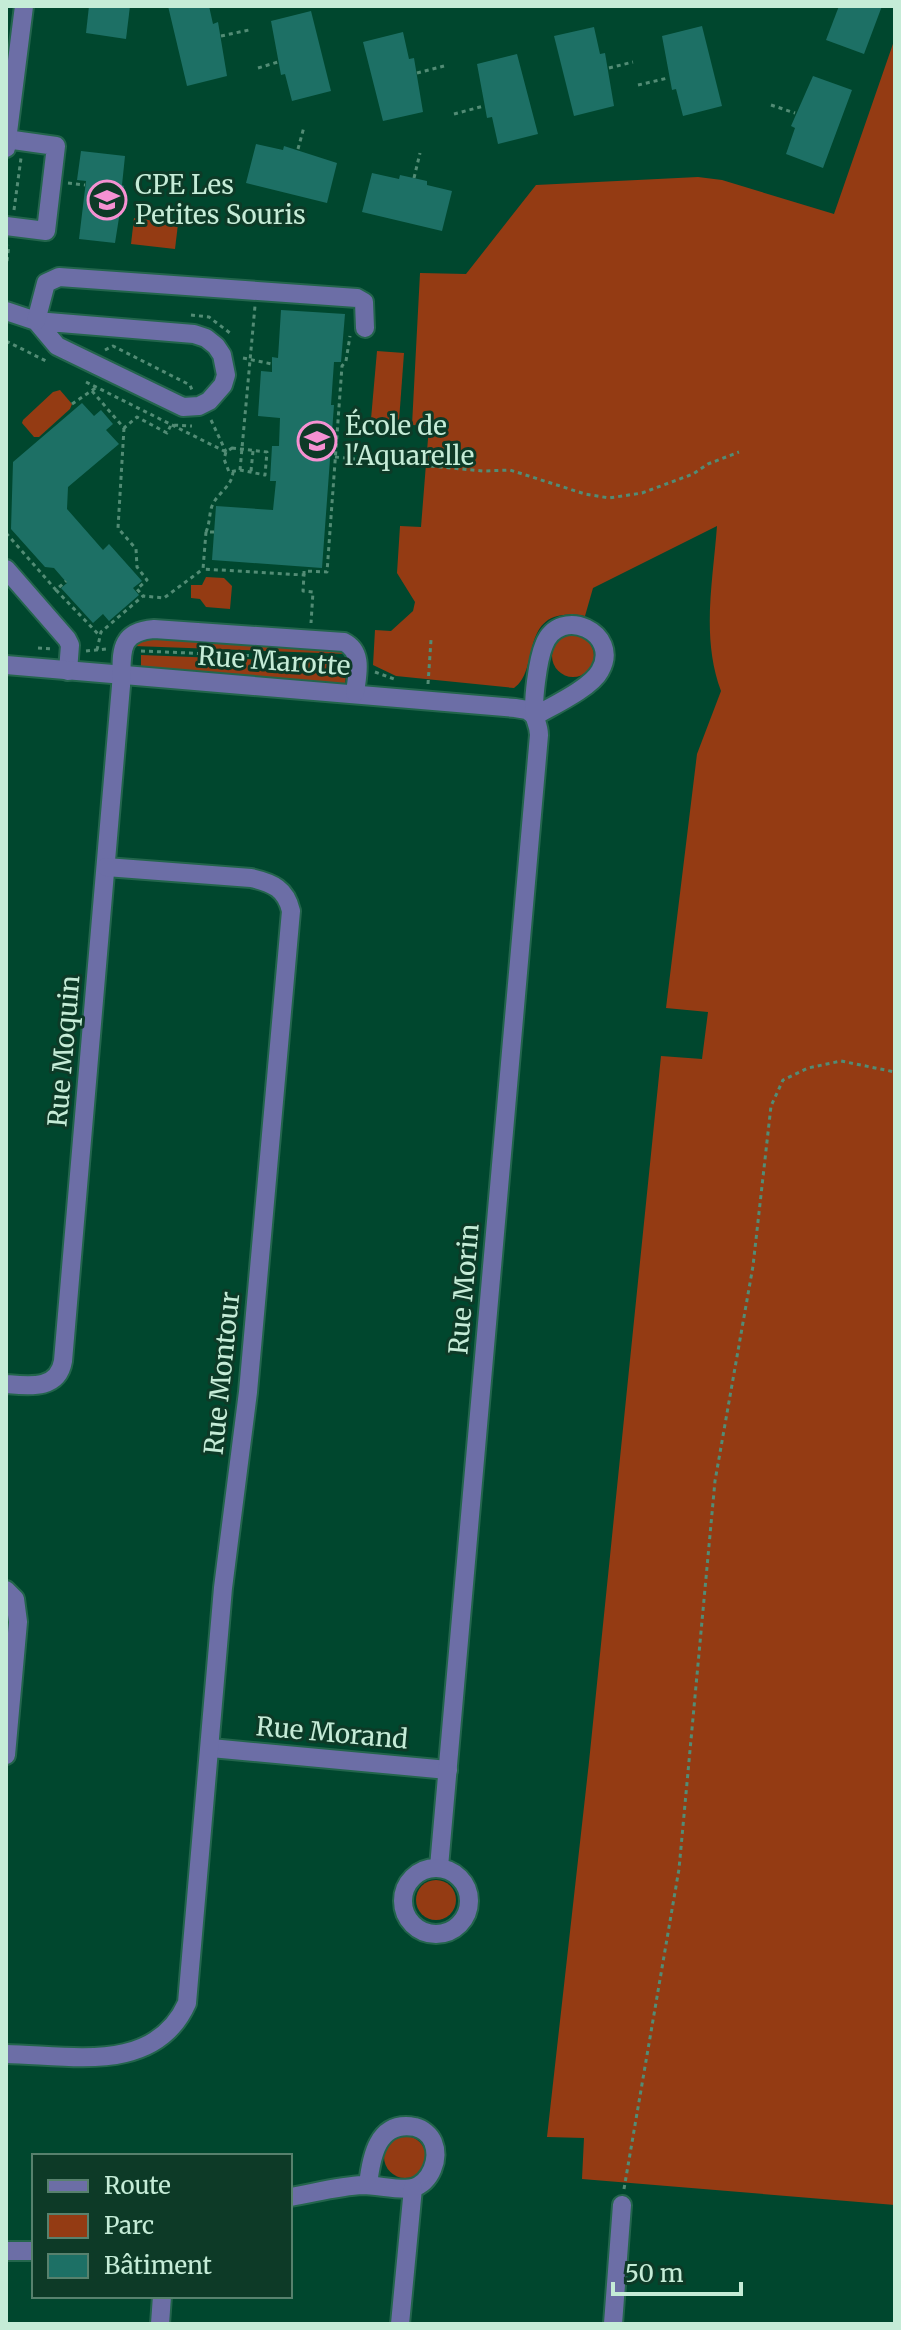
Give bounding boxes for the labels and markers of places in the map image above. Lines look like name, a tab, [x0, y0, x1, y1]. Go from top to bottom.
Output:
place label: CPE Les Petites Souris	[135, 168, 306, 231]
school or university icon: CPE Les Petites Souris	[86, 179, 128, 221]
place label: École de l'Aquarelle	[345, 408, 474, 472]
school or university icon: École de l'Aquarelle	[296, 420, 338, 462]

